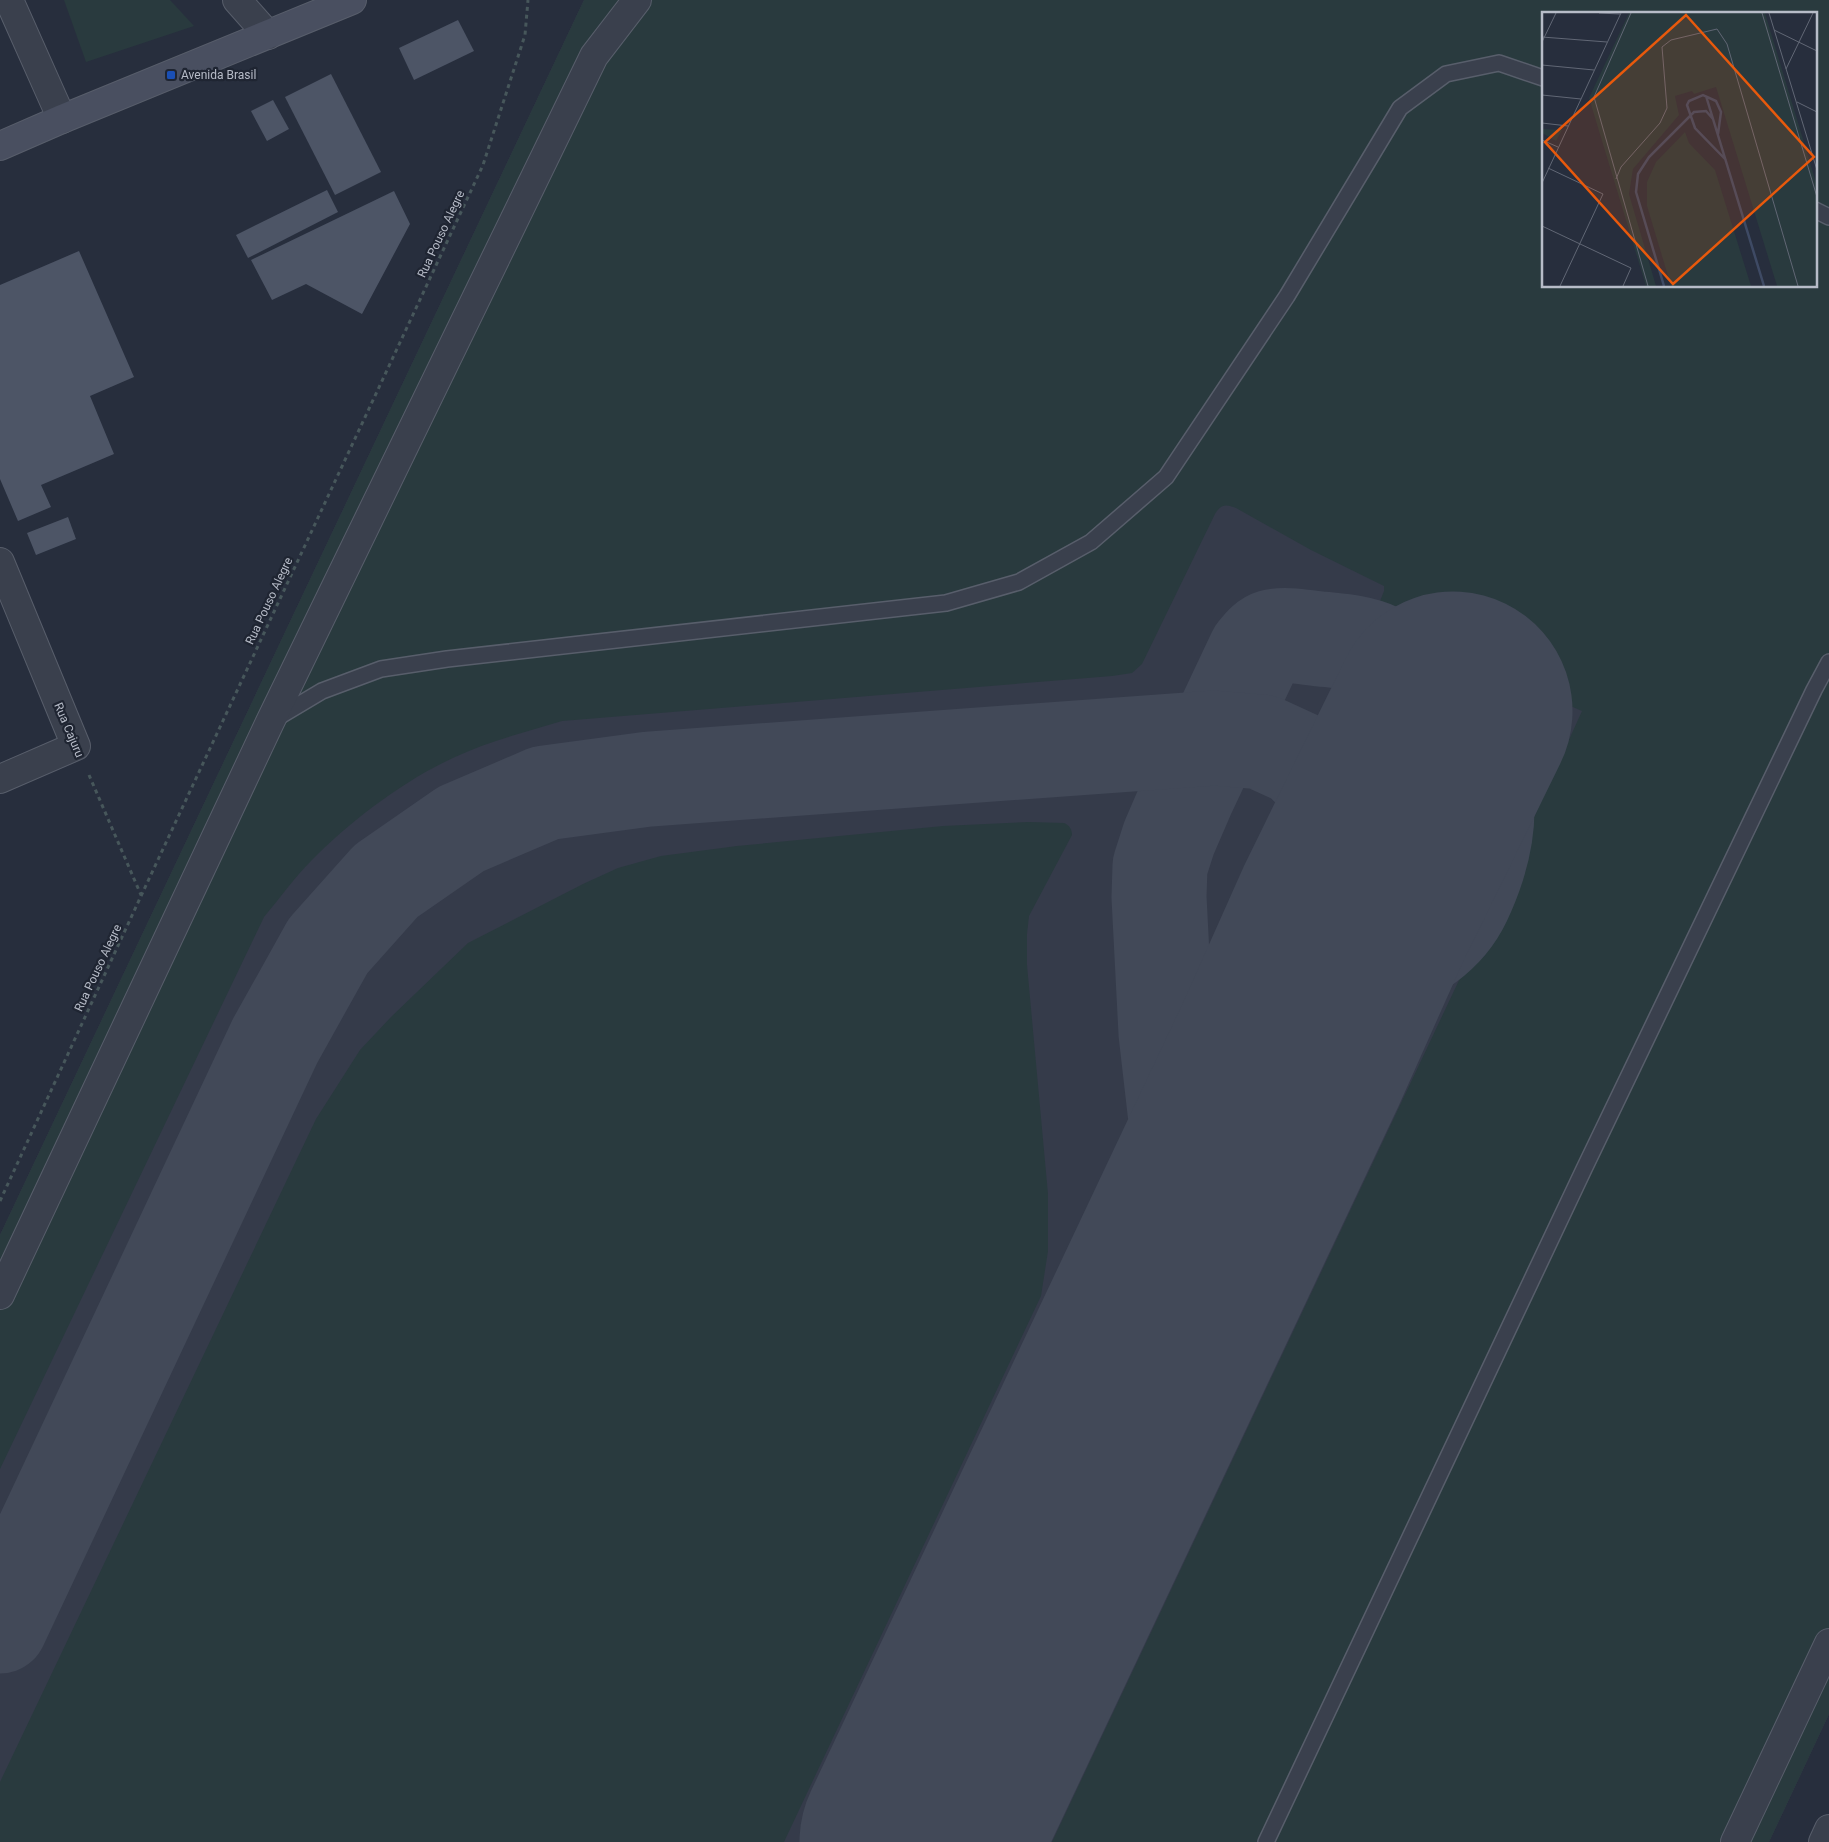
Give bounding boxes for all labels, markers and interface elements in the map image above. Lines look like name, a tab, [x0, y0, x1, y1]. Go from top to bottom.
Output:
inset map	[1542, 12, 1816, 288]
place label: Avenida Brasil	[181, 68, 256, 82]
marker: Avenida Brasil	[165, 69, 177, 81]
street label: Rua Pouso Alegre	[415, 188, 467, 280]
street label: Rua Pouso Alegre	[243, 555, 295, 647]
street label: Rua Cajuru	[51, 701, 87, 759]
street label: Rua Pouso Alegre	[72, 922, 124, 1014]

